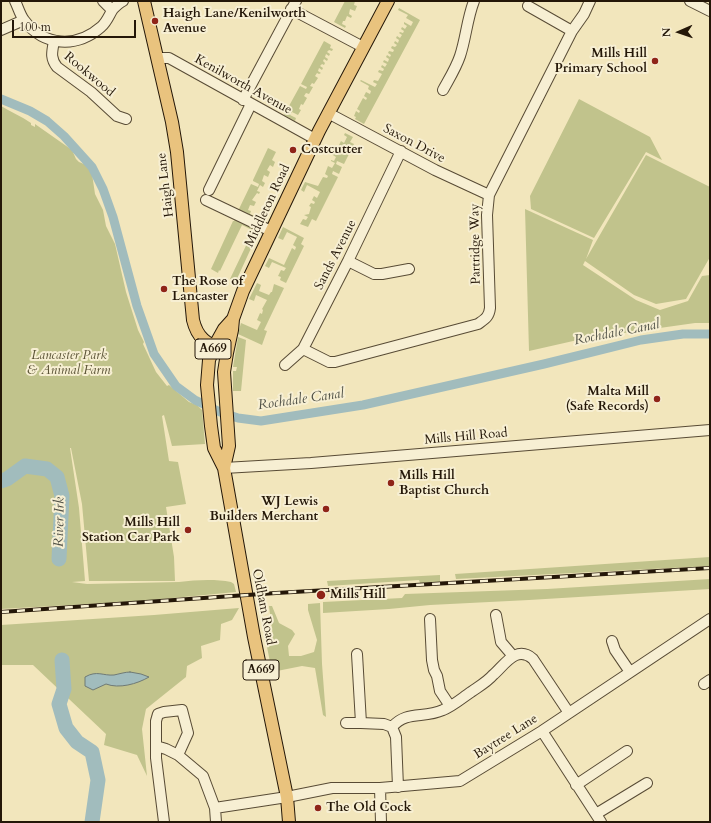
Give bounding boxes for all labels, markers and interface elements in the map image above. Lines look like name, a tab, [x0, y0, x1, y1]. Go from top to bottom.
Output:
place label: Haigh Lane/Kenilworth Avenue	[163, 6, 306, 37]
scale bar	[14, 12, 138, 38]
north arrow	[659, 12, 699, 52]
marker: Haigh Lane/Kenilworth Avenue	[150, 16, 160, 26]
text: 100 m	[19, 19, 51, 35]
text: N	[659, 27, 674, 37]
place label: Mills Hill Primary School	[555, 46, 647, 77]
street label: Rookwood	[60, 49, 118, 101]
street label: Kenilworth Avenue	[192, 52, 294, 118]
marker: Mills Hill Primary School	[650, 56, 660, 66]
street label: Saxon Drive	[380, 121, 448, 167]
place label: Costcutter	[301, 142, 362, 158]
marker: Costcutter	[288, 145, 298, 155]
street label: Haigh Lane	[154, 152, 178, 218]
street label: Middleton Road	[242, 162, 294, 250]
street label: Partridge Way	[467, 203, 485, 285]
street label: Sands Avenue	[312, 217, 360, 293]
place label: The Rose of Lancaster	[172, 274, 243, 305]
marker: The Rose of Lancaster	[159, 284, 169, 294]
water label: Rochdale Canal	[573, 316, 661, 350]
road number: A669	[195, 339, 231, 359]
park label: Lancaster Park & Animal Farm	[28, 348, 110, 379]
place label: Malta Mill (Safe Records)	[566, 384, 649, 415]
water label: Rochdale Canal	[257, 386, 345, 414]
marker: Malta Mill (Safe Records)	[652, 394, 662, 404]
street label: Mills Hill Road	[424, 426, 508, 448]
place label: Mills Hill Baptist Church	[399, 468, 489, 499]
marker: Mills Hill Baptist Church	[386, 478, 396, 488]
place label: WJ Lewis Builders Merchant	[209, 494, 318, 525]
water label: River Irk	[51, 497, 69, 547]
marker: WJ Lewis Builders Merchant	[321, 504, 331, 514]
place label: Mills Hill Station Car Park	[82, 515, 180, 546]
marker: Mills Hill Station Car Park	[183, 525, 193, 535]
street label: Oldham Road	[248, 568, 278, 646]
place label: Mills Hill	[330, 587, 386, 603]
marker: Mills Hill	[315, 589, 327, 601]
road number: A669	[243, 660, 279, 680]
street label: Baytree Lane	[471, 711, 541, 763]
place label: The Old Cock	[326, 800, 412, 816]
marker: The Old Cock	[313, 803, 323, 813]

